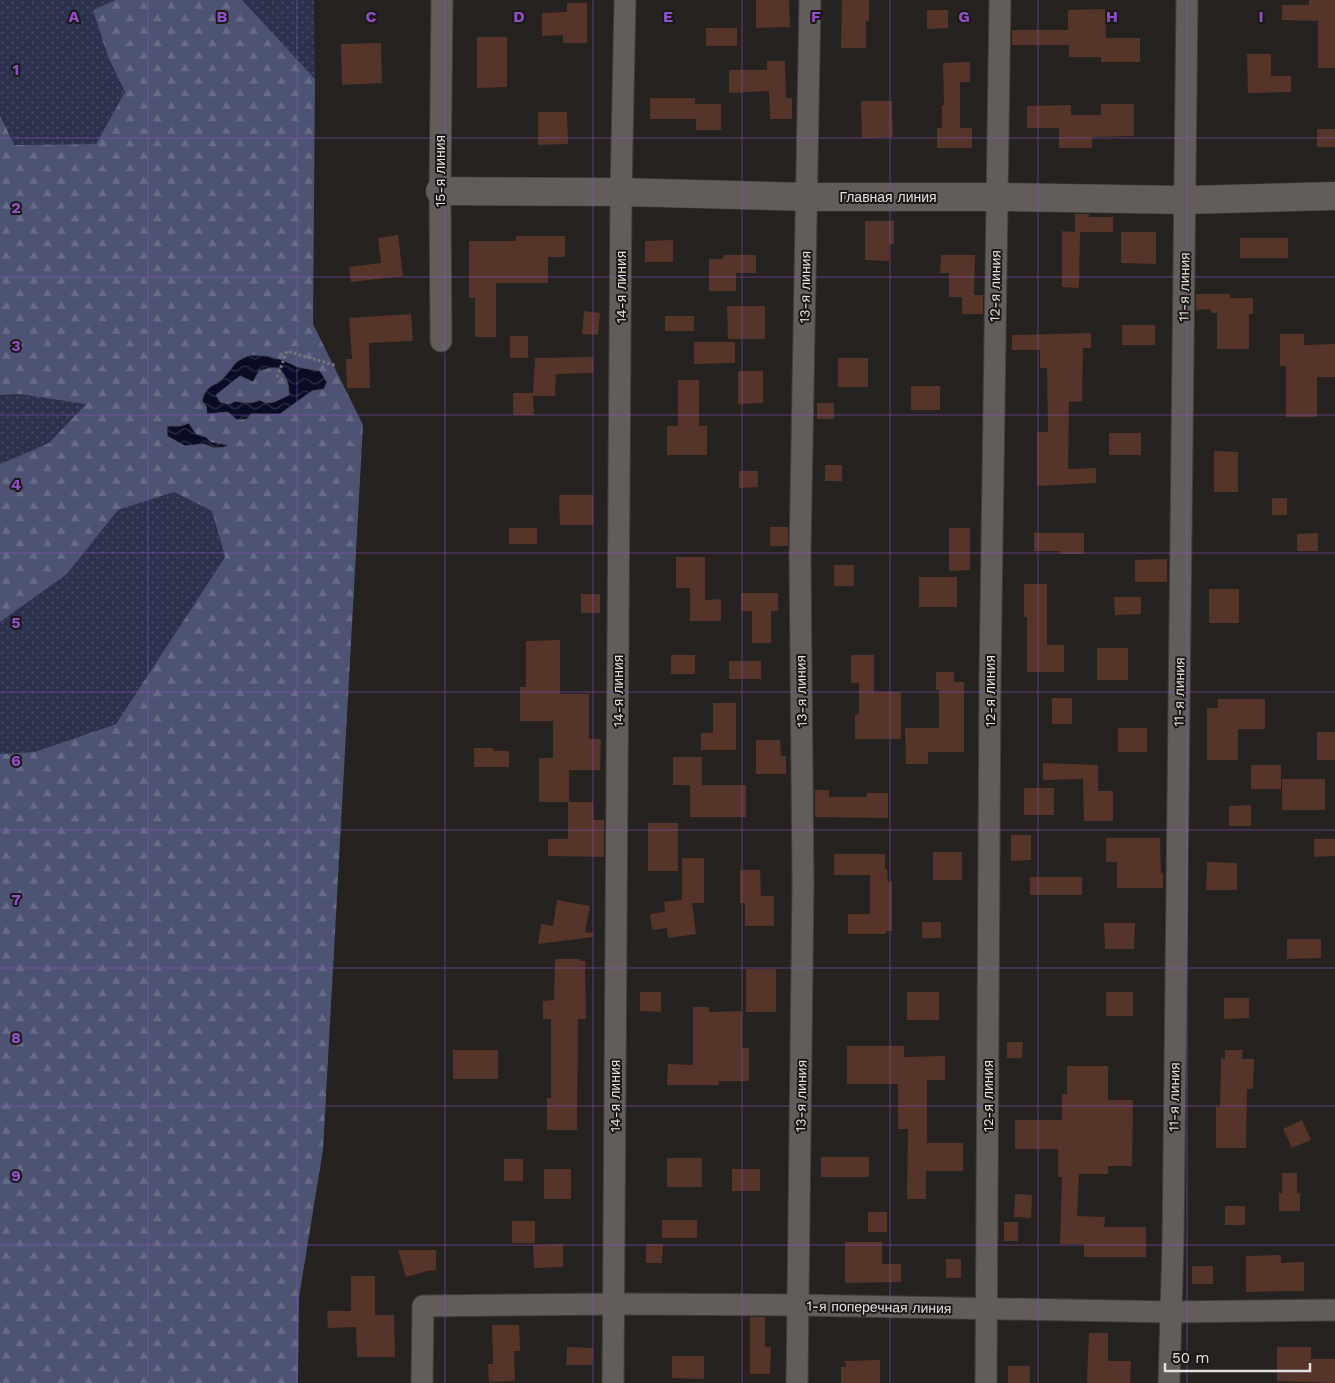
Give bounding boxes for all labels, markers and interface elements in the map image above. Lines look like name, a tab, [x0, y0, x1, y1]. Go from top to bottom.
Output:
text: A	[69, 7, 80, 26]
text: B	[217, 7, 228, 26]
text: C	[366, 7, 377, 26]
text: D	[513, 7, 525, 26]
text: E	[663, 7, 673, 26]
text: F	[811, 7, 821, 26]
text: G	[958, 7, 970, 26]
text: H	[1106, 7, 1118, 26]
text: I	[1258, 7, 1264, 26]
text: 1	[13, 60, 19, 79]
street label: 15-я линия	[432, 135, 448, 207]
street label: Главная линия	[839, 189, 937, 205]
text: 2	[11, 198, 21, 217]
street label: 12-я линия	[986, 250, 1004, 322]
street label: 14-я линия	[613, 251, 629, 323]
street label: 13-я линия	[796, 251, 814, 323]
street label: 11-я линия	[1175, 252, 1193, 322]
text: 3	[11, 336, 21, 355]
text: 4	[11, 475, 21, 494]
text: 5	[11, 613, 21, 632]
street label: 14-я линия	[610, 655, 626, 727]
street label: 13-я линия	[792, 655, 810, 727]
street label: 12-я линия	[982, 655, 998, 727]
street label: 11-я линия	[1170, 657, 1188, 727]
text: 6	[11, 751, 21, 770]
text: 7	[11, 890, 21, 909]
text: 8	[11, 1028, 21, 1047]
street label: 14-я линия	[607, 1060, 623, 1132]
street label: 13-я линия	[792, 1060, 810, 1132]
street label: 12-я линия	[980, 1060, 996, 1132]
street label: 11-я линия	[1165, 1062, 1183, 1132]
text: 9	[11, 1166, 21, 1185]
street label: 1-я поперечная линия	[806, 1298, 952, 1316]
scale bar	[1165, 1340, 1310, 1372]
text: 50 m	[1172, 1349, 1209, 1367]

